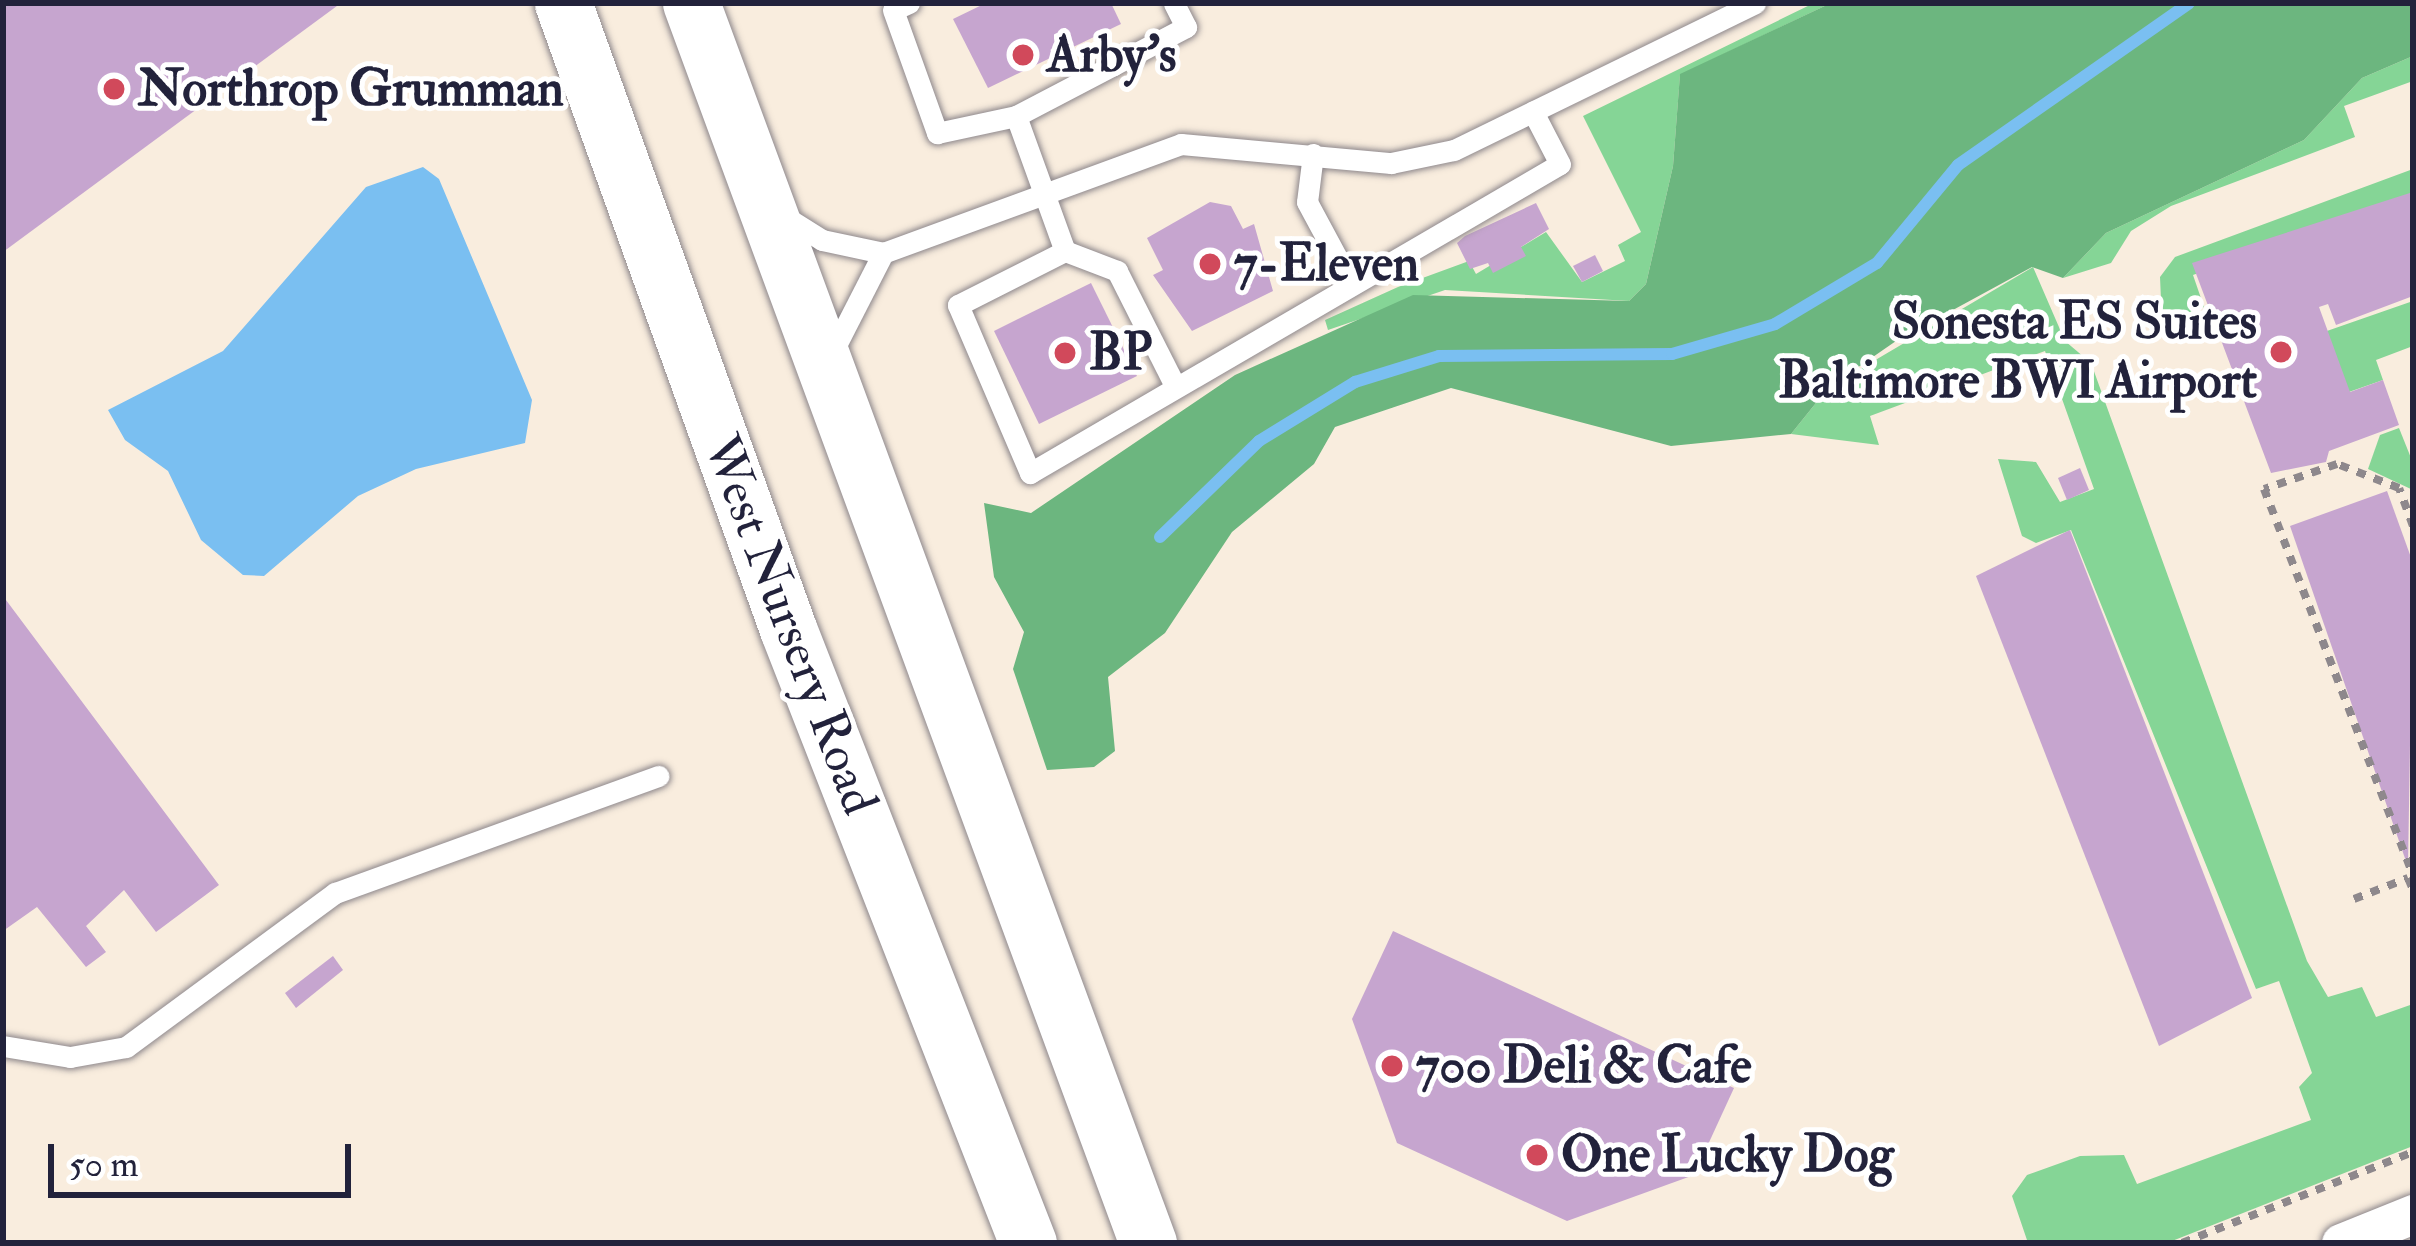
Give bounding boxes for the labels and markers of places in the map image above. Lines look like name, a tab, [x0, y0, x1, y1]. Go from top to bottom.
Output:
place label: Arby's	[1047, 24, 1176, 86]
marker: Arby's	[1010, 42, 1036, 68]
place label: Northrop Grumman	[138, 58, 564, 120]
marker: Northrop Grumman	[101, 76, 127, 102]
place label: 7-Eleven	[1234, 233, 1419, 295]
marker: 7-Eleven	[1197, 251, 1223, 277]
place label: Sonesta ES Suites Baltimore BWI Airport	[1778, 292, 2257, 412]
place label: BP	[1089, 322, 1152, 384]
marker: Sonesta ES Suites Baltimore BWI Airport	[2268, 339, 2294, 365]
marker: BP	[1052, 340, 1078, 366]
place label: 700 Deli & Cafe	[1416, 1035, 1752, 1097]
marker: 700 Deli & Cafe	[1379, 1053, 1405, 1079]
place label: One Lucky Dog	[1561, 1124, 1894, 1186]
marker: One Lucky Dog	[1524, 1142, 1550, 1168]

